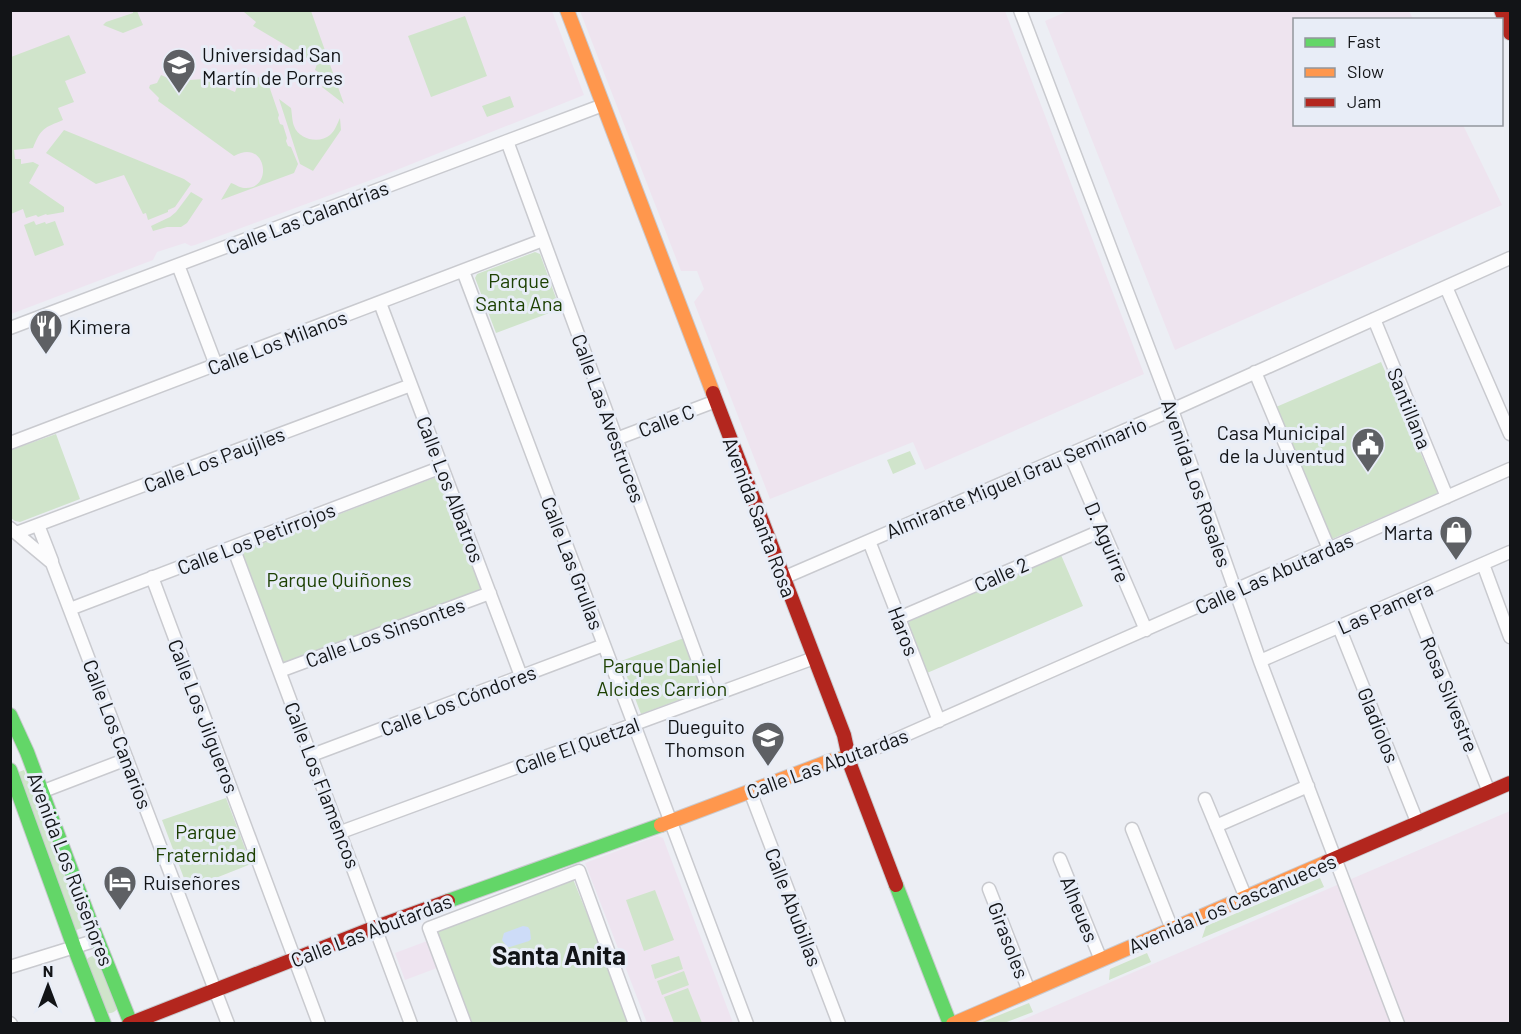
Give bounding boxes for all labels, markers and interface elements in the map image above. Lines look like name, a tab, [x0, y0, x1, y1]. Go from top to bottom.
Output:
legend	[1293, 18, 1503, 126]
text: Fast	[1347, 30, 1381, 52]
place label: Universidad San Martín de Porres	[202, 42, 343, 89]
school or university icon: Universidad San Martín de Porres	[161, 47, 197, 94]
text: Slow	[1347, 60, 1384, 82]
text: Jam	[1347, 90, 1381, 112]
street label: Calle Las Calandrias	[222, 175, 392, 259]
park label: Parque Santa Ana	[475, 268, 563, 315]
street label: Calle Los Milanos	[204, 304, 350, 380]
restaurant icon: Kimera	[28, 308, 64, 355]
place label: Kimera	[69, 314, 131, 338]
street label: Calle Las Avestruces	[567, 330, 651, 506]
street label: Santillana	[1383, 364, 1437, 452]
street label: Avenida Los Rosales	[1157, 396, 1237, 570]
street label: Calle C	[635, 398, 697, 442]
street label: Almirante Miguel Grau Seminario	[882, 411, 1150, 543]
street label: Calle Los Albatros	[412, 412, 490, 566]
place label: Casa Municipal de la Juventud	[1217, 420, 1345, 467]
street label: Calle Los Paujiles	[140, 421, 288, 497]
public building icon: Casa Municipal de la Juventud	[1350, 426, 1386, 473]
street label: Avenida Santa Rosa	[718, 434, 802, 600]
street label: Calle Las Grullas	[537, 493, 609, 633]
street label: Calle Los Petirrojos	[174, 497, 338, 579]
street label: D. Aguirre	[1080, 498, 1136, 586]
shop icon: Marta	[1438, 514, 1474, 561]
place label: Marta	[1383, 520, 1433, 544]
street label: Calle Las Abutardas	[1191, 527, 1357, 619]
street label: Calle 2	[970, 551, 1032, 597]
park label: Parque Quiñones	[266, 567, 412, 591]
street label: Las Pamera	[1334, 575, 1436, 639]
street label: Calle Los Sinsontes	[302, 592, 468, 672]
street label: Haros	[884, 603, 924, 659]
street label: Rosa Silvestre	[1416, 633, 1484, 755]
street label: Calle Los Jilgueros	[164, 636, 244, 796]
park label: Parque Daniel Alcides Carrion	[597, 653, 727, 700]
street label: Calle Los Canarios	[78, 656, 158, 812]
street label: Calle Los Cóndores	[377, 659, 539, 741]
street label: Gladiolos	[1353, 684, 1405, 766]
street label: Calle Los Flamencos	[280, 698, 366, 872]
street label: Calle El Quetzal	[512, 711, 642, 779]
place label: Dueguito Thomson	[664, 714, 745, 761]
school or university icon: Dueguito Thomson	[750, 720, 786, 767]
street label: Calle Las Abutardas	[743, 723, 911, 803]
street label: Avenida Los Ruiseñores	[23, 769, 119, 969]
park label: Parque Fraternidad	[155, 819, 257, 866]
street label: Calle Abubillas	[760, 844, 828, 970]
street label: Avenida Los Cascanueces	[1125, 848, 1339, 958]
hotel icon: Ruiseñores	[102, 864, 138, 911]
place label: Ruiseñores	[143, 870, 240, 894]
street label: Alheues	[1056, 873, 1104, 945]
street label: Calle Las Abutardas	[287, 888, 455, 972]
street label: Girasoles	[983, 898, 1035, 982]
district label: Santa Anita	[492, 939, 626, 970]
north arrow	[18, 956, 78, 1016]
text: N	[43, 961, 53, 980]

